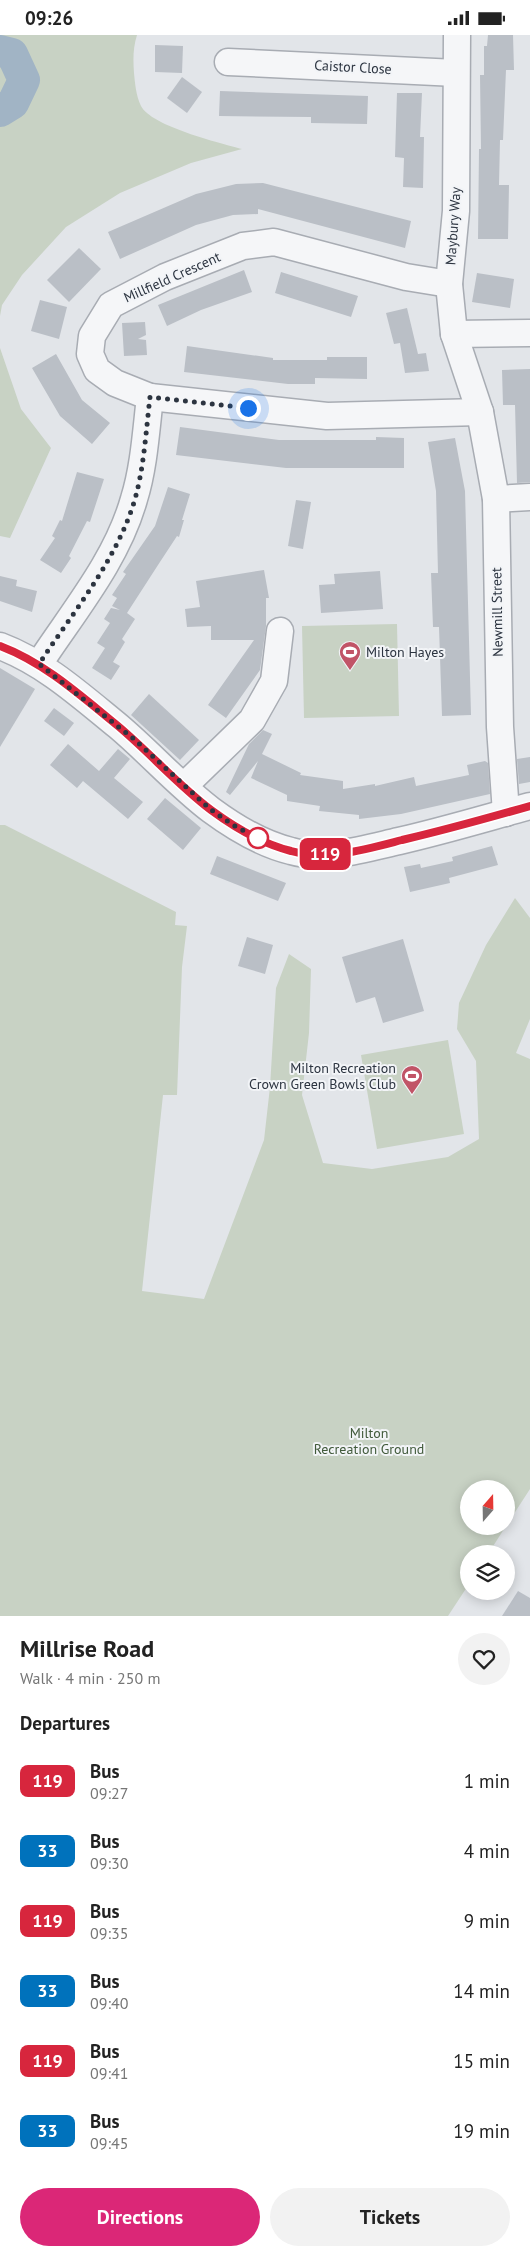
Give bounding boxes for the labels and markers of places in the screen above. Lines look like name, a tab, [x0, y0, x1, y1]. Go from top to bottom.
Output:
sports icon: Milton Hayes	[338, 640, 362, 671]
place label: Milton Hayes	[366, 643, 444, 661]
unlabelled marker	[247, 827, 269, 849]
place label: Milton Recreation Crown Green Bowls Club	[249, 1059, 396, 1093]
sports icon: Milton Recreation Crown Green Bowls Club	[400, 1064, 424, 1095]

